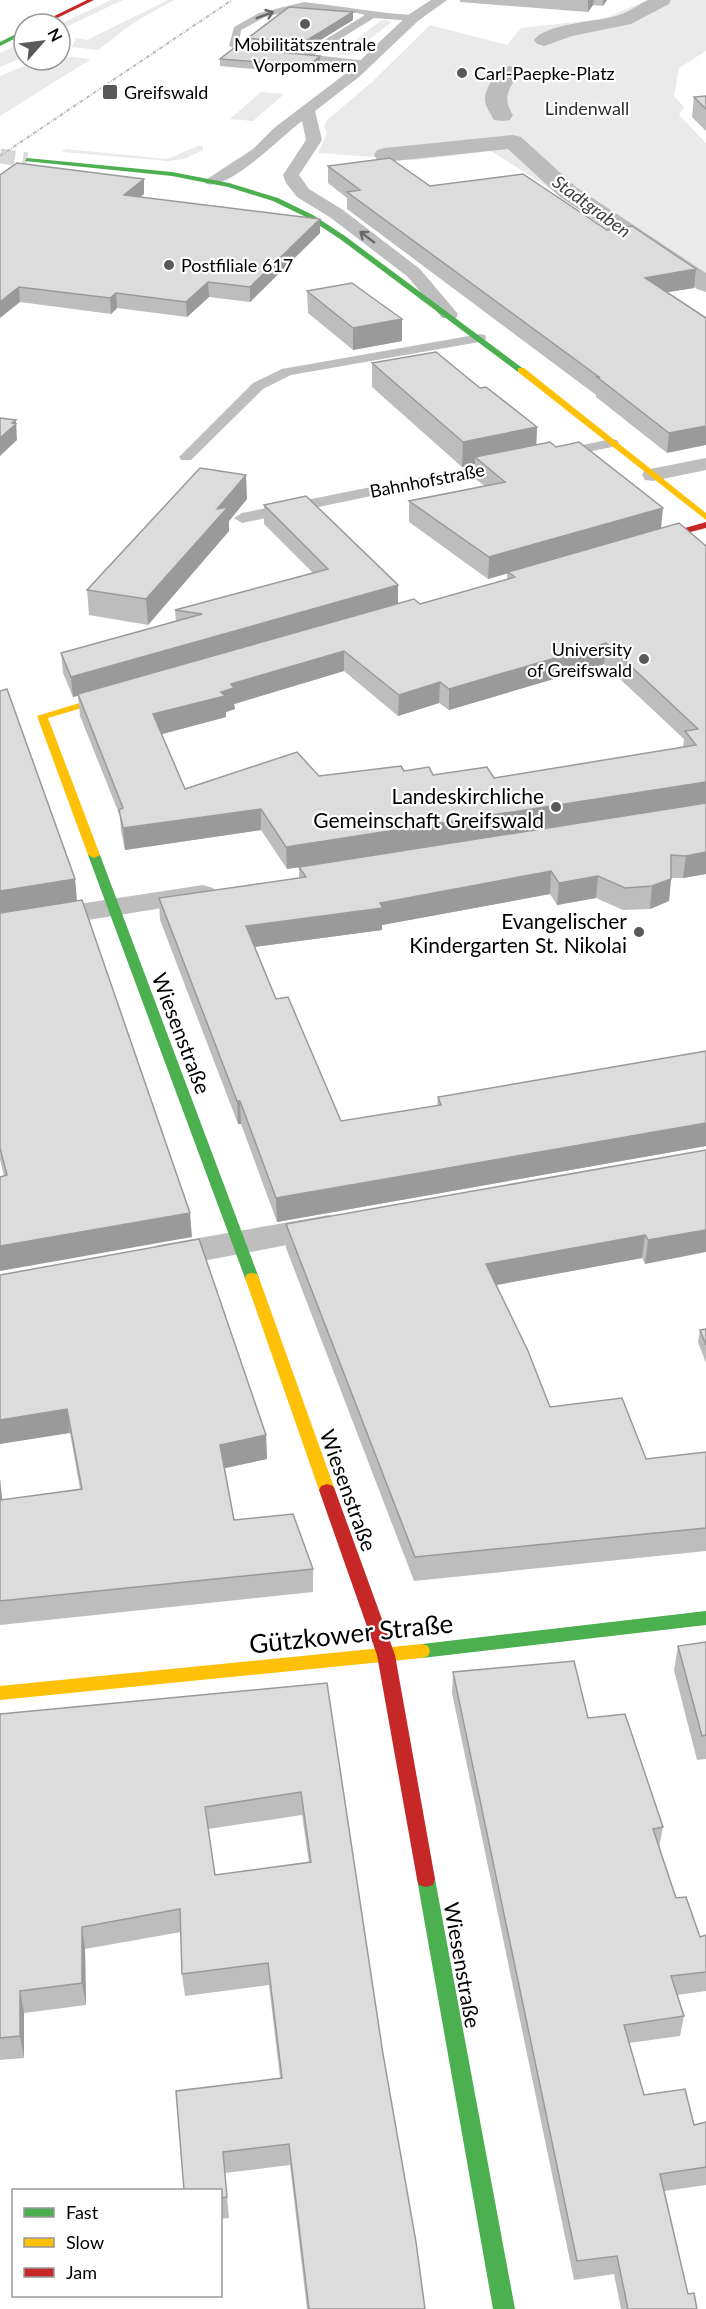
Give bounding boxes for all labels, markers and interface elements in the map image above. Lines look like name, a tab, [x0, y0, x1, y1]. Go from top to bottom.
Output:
one-way arrow	[256, 9, 274, 20]
north arrow	[12, 12, 72, 72]
marker: Mobilitätszentrale Vorpommern	[298, 17, 312, 31]
text: N	[44, 25, 67, 45]
place label: Mobilitätszentrale Vorpommern	[234, 33, 376, 76]
place label: Carl-Paepke-Platz	[474, 62, 615, 84]
marker: Carl-Paepke-Platz	[455, 66, 469, 80]
place label: Greifswald	[124, 81, 208, 103]
marker: Greifswald	[101, 83, 119, 101]
park label: Lindenwall	[545, 97, 629, 119]
water label: Stadtgraben	[549, 170, 635, 242]
one-way arrow	[360, 231, 376, 244]
place label: Postfiliale 617	[181, 254, 293, 276]
marker: Postfiliale 617	[162, 258, 176, 272]
street label: Bahnhofstraße	[368, 458, 486, 502]
place label: University of Greifswald	[527, 638, 633, 681]
marker: University of Greifswald	[637, 652, 651, 666]
place label: Landeskirchliche Gemeinschaft Greifswald	[313, 783, 544, 832]
marker: Landeskirchliche Gemeinschaft Greifswald	[549, 800, 563, 814]
place label: Evangelischer Kindergarten St. Nikolai	[409, 908, 627, 957]
marker: Evangelischer Kindergarten St. Nikolai	[632, 925, 646, 939]
street label: Wiesenstraße	[147, 969, 217, 1097]
street label: Wiesenstraße	[315, 1426, 383, 1554]
street label: Gützkower Straße	[248, 1606, 454, 1660]
street label: Wiesenstraße	[440, 1900, 486, 2030]
legend	[12, 2189, 222, 2297]
text: Fast	[66, 2201, 99, 2223]
text: Slow	[66, 2231, 104, 2253]
text: Jam	[66, 2261, 97, 2283]

